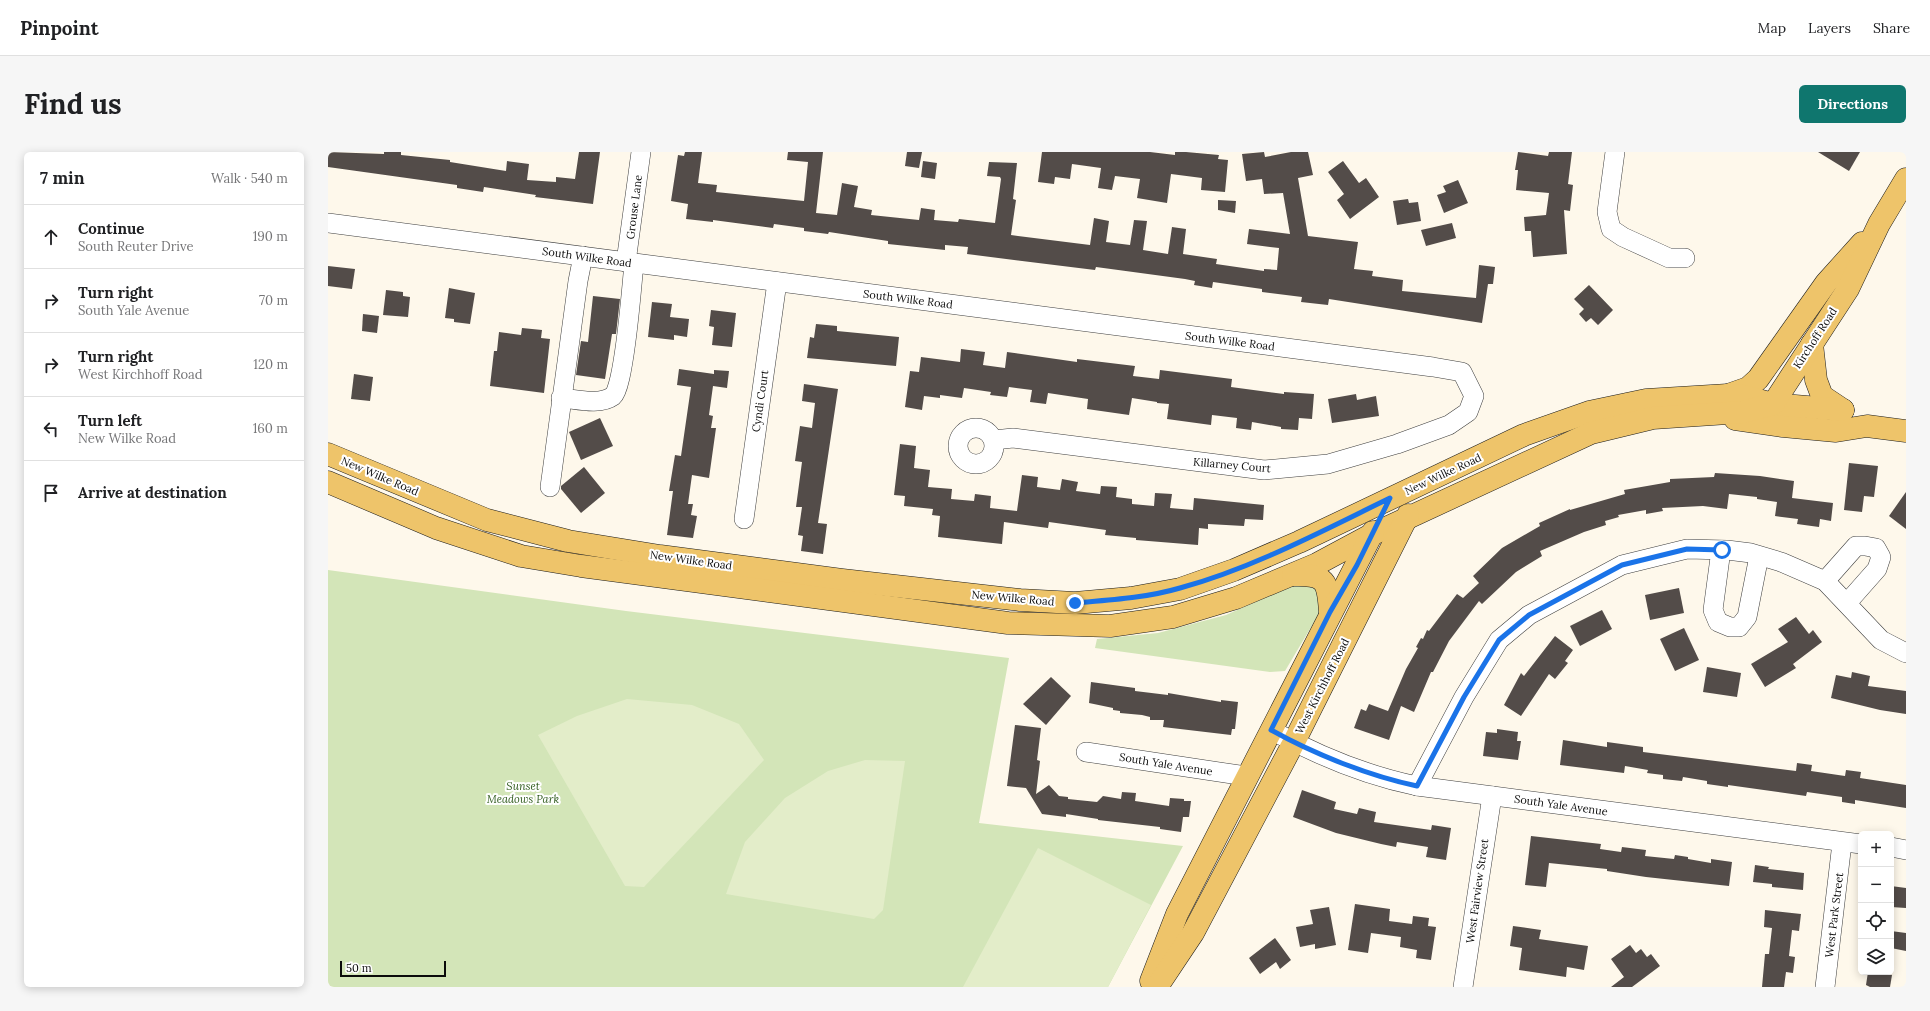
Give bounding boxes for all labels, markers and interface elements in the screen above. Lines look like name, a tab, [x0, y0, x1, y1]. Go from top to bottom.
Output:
text: Pinpoint	[20, 16, 99, 40]
text: Map	[1758, 19, 1786, 37]
text: Layers	[1808, 19, 1851, 37]
text: Share	[1873, 19, 1910, 37]
button: Directions	[1799, 85, 1906, 123]
text: Find us	[24, 86, 122, 122]
text: 7 min	[40, 167, 85, 189]
text: Walk · 540 m	[211, 170, 288, 187]
street label: Grouse Lane	[623, 174, 645, 240]
text: Continue	[78, 219, 144, 238]
icon: ahead	[40, 226, 62, 248]
text: 190 m	[253, 228, 288, 245]
text: South Reuter Drive	[78, 238, 194, 255]
street label: South Wilke Road	[541, 244, 633, 270]
text: Turn right	[78, 283, 154, 302]
street label: South Wilke Road	[862, 287, 954, 311]
icon: right	[40, 290, 62, 312]
text: 70 m	[259, 292, 288, 309]
text: South Yale Avenue	[78, 302, 189, 319]
street label: Kirchoff Road	[1790, 304, 1840, 371]
street label: South Wilke Road	[1184, 329, 1276, 353]
text: Turn right	[78, 347, 154, 366]
icon: right	[40, 354, 62, 376]
text: 120 m	[253, 356, 288, 373]
text: West Kirchhoff Road	[78, 366, 203, 383]
street label: Cyndi Court	[749, 368, 771, 433]
text: Turn left	[78, 411, 142, 430]
icon: left	[40, 418, 62, 440]
text: 160 m	[253, 420, 288, 437]
text: New Wilke Road	[78, 430, 176, 447]
street label: New Wilke Road	[1402, 450, 1484, 498]
street label: New Wilke Road	[339, 453, 421, 499]
street label: Killarney Court	[1192, 455, 1272, 475]
icon: arrive	[40, 482, 62, 504]
text: Arrive at destination	[78, 483, 227, 502]
route start	[1713, 541, 1731, 559]
street label: New Wilke Road	[649, 547, 733, 573]
street label: New Wilke Road	[971, 587, 1055, 609]
route end	[1066, 594, 1084, 612]
street label: West Kirchhoff Road	[1292, 636, 1352, 736]
street label: South Yale Avenue	[1118, 750, 1214, 778]
park label: Sunset Meadows Park	[487, 779, 560, 806]
street label: South Yale Avenue	[1513, 792, 1609, 818]
map controls	[1858, 831, 1894, 975]
button: +	[1858, 831, 1894, 867]
street label: West Fairview Street	[1463, 837, 1491, 944]
button: −	[1858, 867, 1894, 903]
street label: West Park Street	[1822, 871, 1846, 958]
button: locate	[1858, 903, 1894, 939]
button: layers	[1858, 939, 1894, 975]
scale bar	[340, 959, 446, 978]
text: 50 m	[346, 961, 372, 975]

